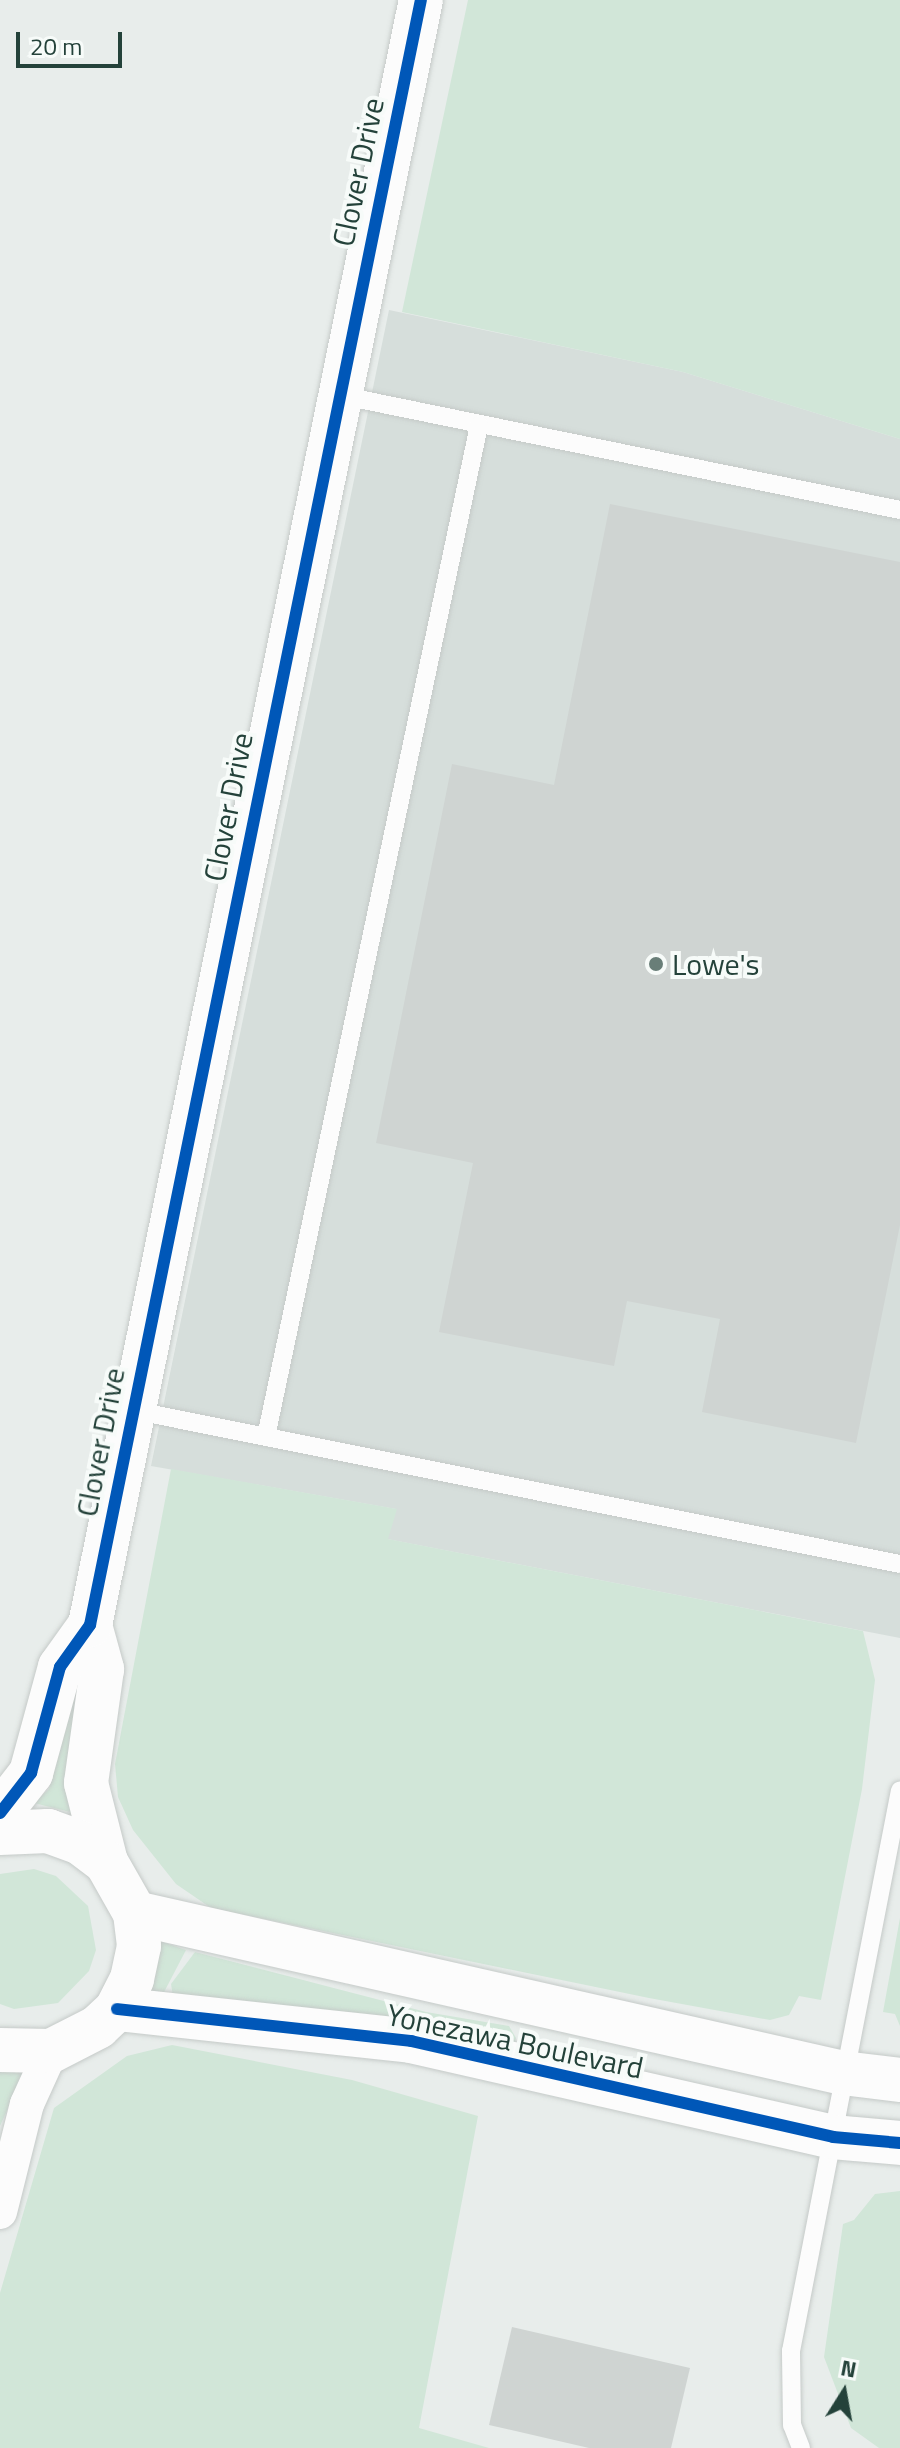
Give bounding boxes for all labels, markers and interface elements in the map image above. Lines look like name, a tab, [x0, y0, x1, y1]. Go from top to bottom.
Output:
scale bar	[20, 16, 126, 66]
text: 20 m	[30, 28, 82, 64]
street label: Clover Drive	[325, 95, 391, 249]
street label: Clover Drive	[196, 730, 260, 884]
place label: Lowe's	[672, 946, 759, 982]
marker: Lowe's	[647, 955, 665, 973]
street label: Clover Drive	[68, 1365, 132, 1519]
street label: Yonezawa Boulevard	[383, 1996, 647, 2086]
text: N	[838, 2350, 859, 2387]
north arrow	[804, 2352, 884, 2432]

